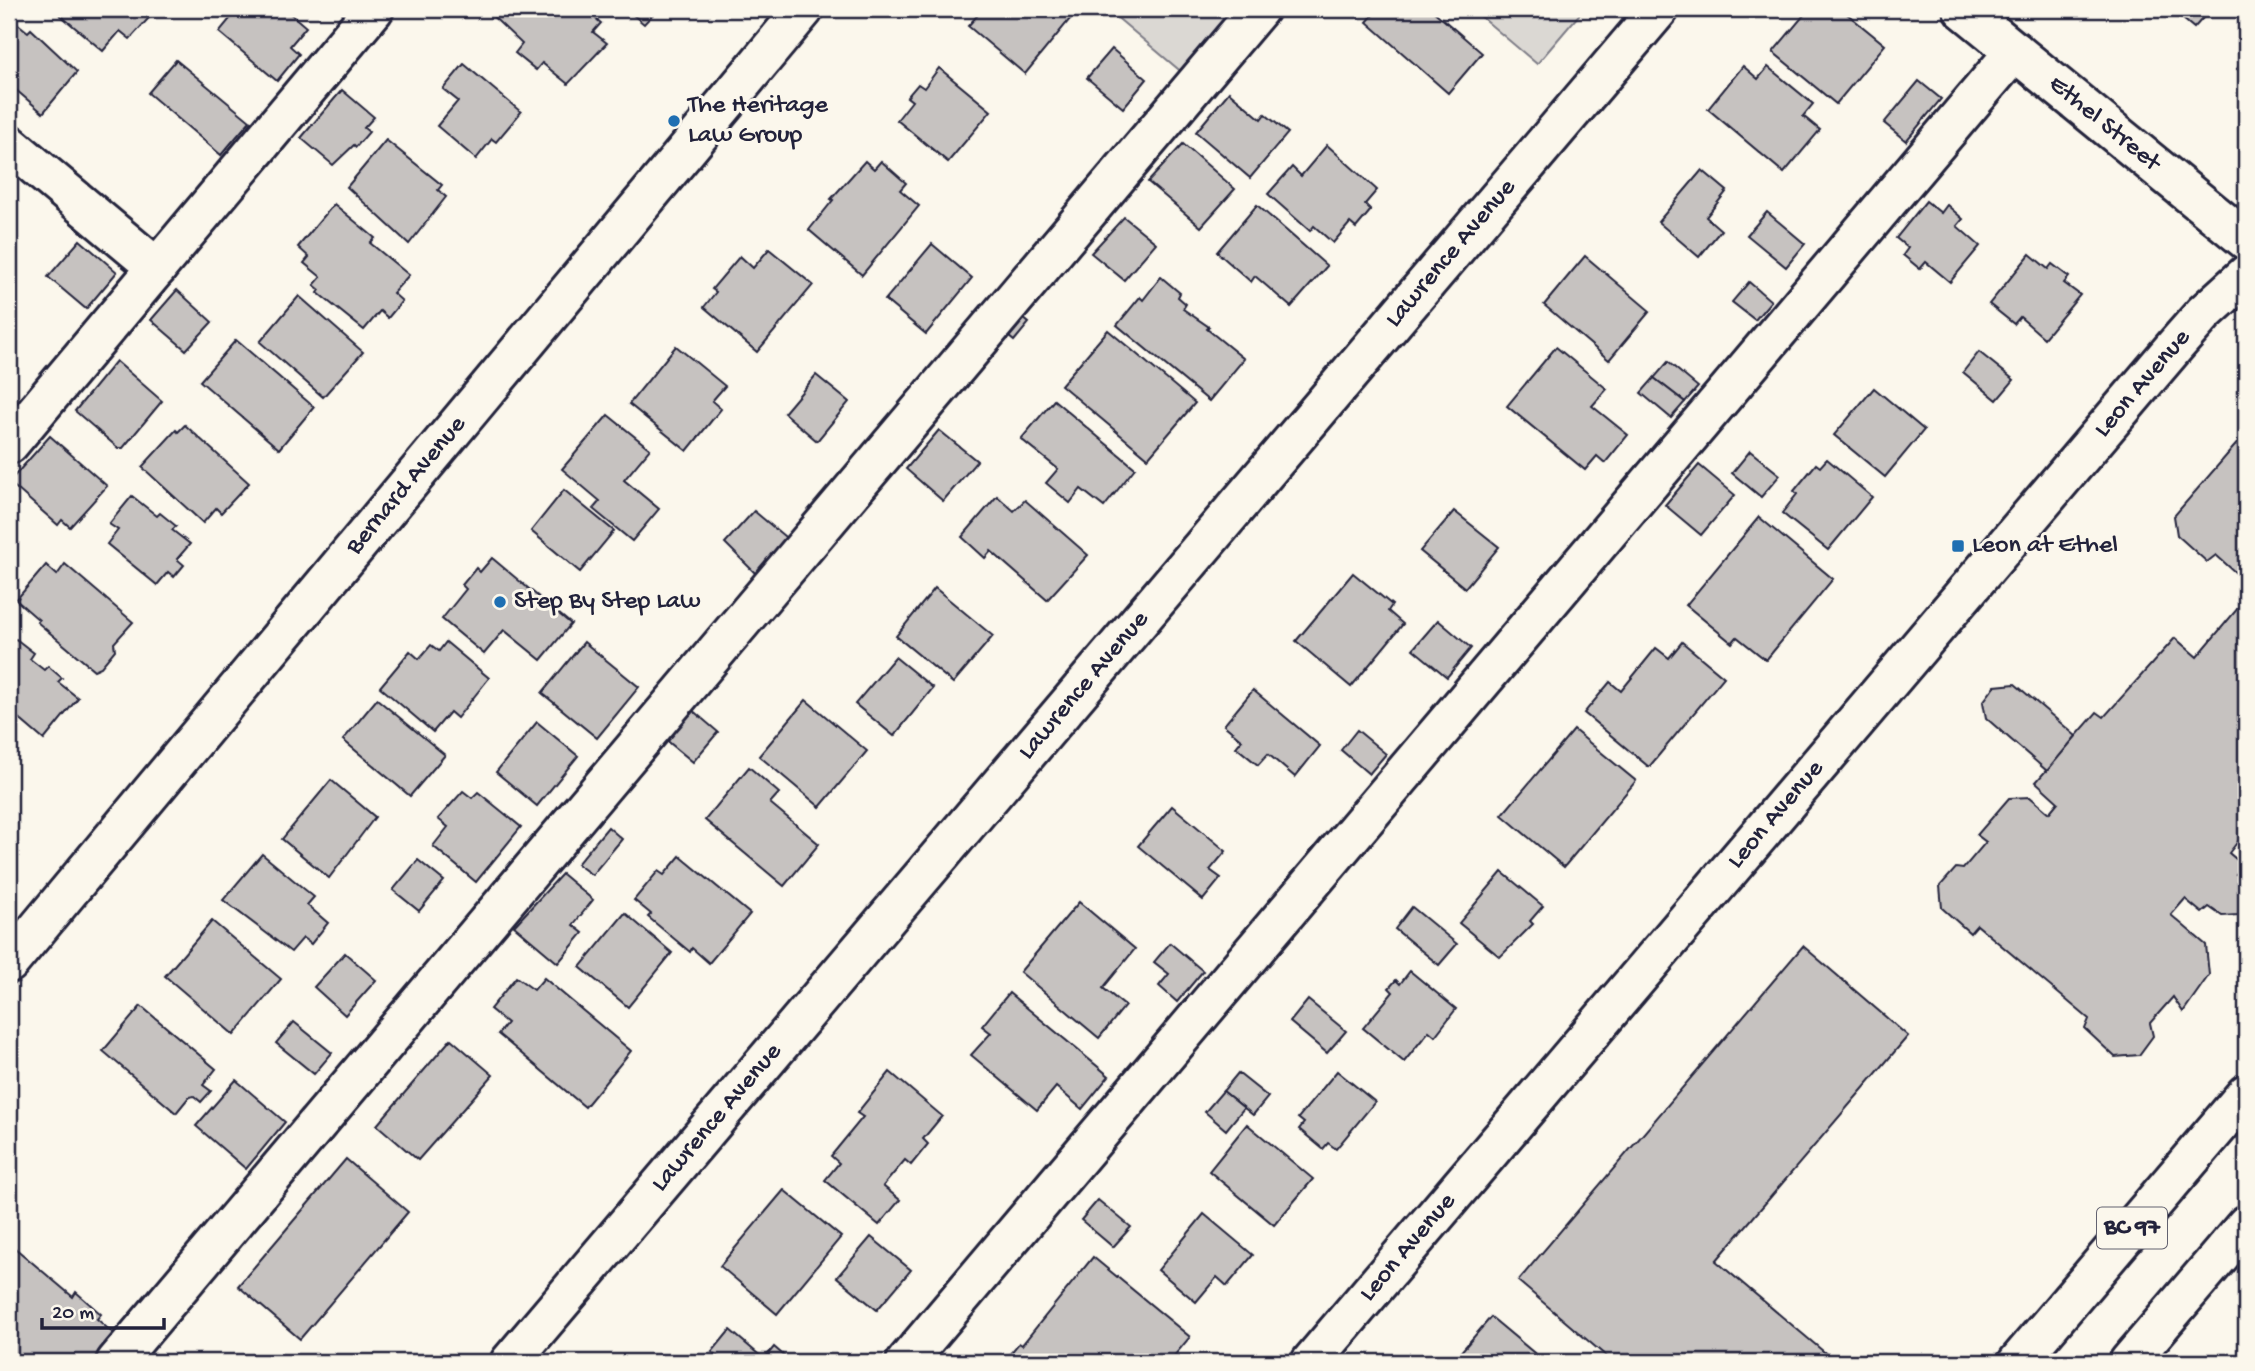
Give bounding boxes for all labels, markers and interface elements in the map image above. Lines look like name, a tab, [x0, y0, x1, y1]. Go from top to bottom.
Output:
street label: Ethel Street	[2042, 69, 2168, 180]
place label: The Heritage Law Group	[686, 91, 828, 152]
marker: The Heritage Law Group	[666, 113, 682, 129]
street label: Lawrence Avenue	[1379, 172, 1523, 335]
street label: Leon Avenue	[2088, 323, 2198, 445]
street label: Bernard Avenue	[339, 410, 474, 563]
place label: Leon at Ethel	[1972, 531, 2118, 562]
marker: Leon at Ethel	[1950, 538, 1966, 554]
place label: Step By Step Law	[514, 587, 700, 618]
marker: Step By Step Law	[492, 594, 508, 610]
street label: Lawrence Avenue	[1012, 605, 1156, 767]
street label: Leon Avenue	[1721, 754, 1831, 876]
street label: Lawrence Avenue	[645, 1037, 789, 1199]
street label: Leon Avenue	[1353, 1187, 1464, 1309]
road number: BC 97	[2097, 1208, 2167, 1248]
scale bar	[42, 1287, 164, 1331]
text: 20 m	[52, 1302, 94, 1327]

